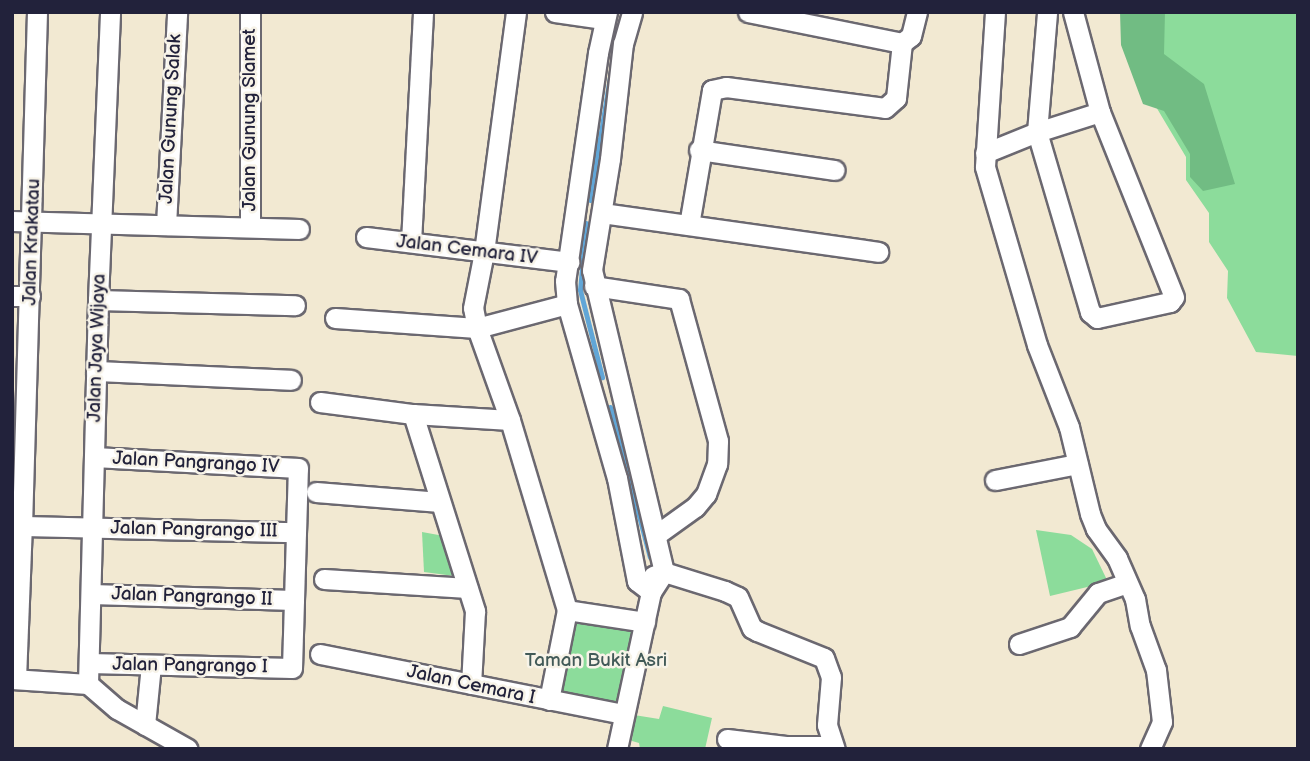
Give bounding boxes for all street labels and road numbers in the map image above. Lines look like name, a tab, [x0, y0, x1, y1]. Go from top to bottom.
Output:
street label: Jalan Gunung Slamet	[239, 28, 261, 212]
street label: Jalan Gunung Salak	[155, 33, 187, 205]
street label: Jalan Krakatau	[18, 178, 46, 306]
street label: Jalan Cemara IV	[395, 230, 539, 270]
street label: Jalan Jaya Wijaya	[83, 273, 111, 423]
street label: Jalan Pangrango IV	[112, 447, 280, 479]
street label: Jalan Pangrango III	[110, 517, 278, 543]
street label: Jalan Pangrango II	[111, 583, 273, 611]
street label: Jalan Pangrango I	[112, 653, 268, 679]
street label: Jalan Cemara I	[405, 660, 537, 710]

